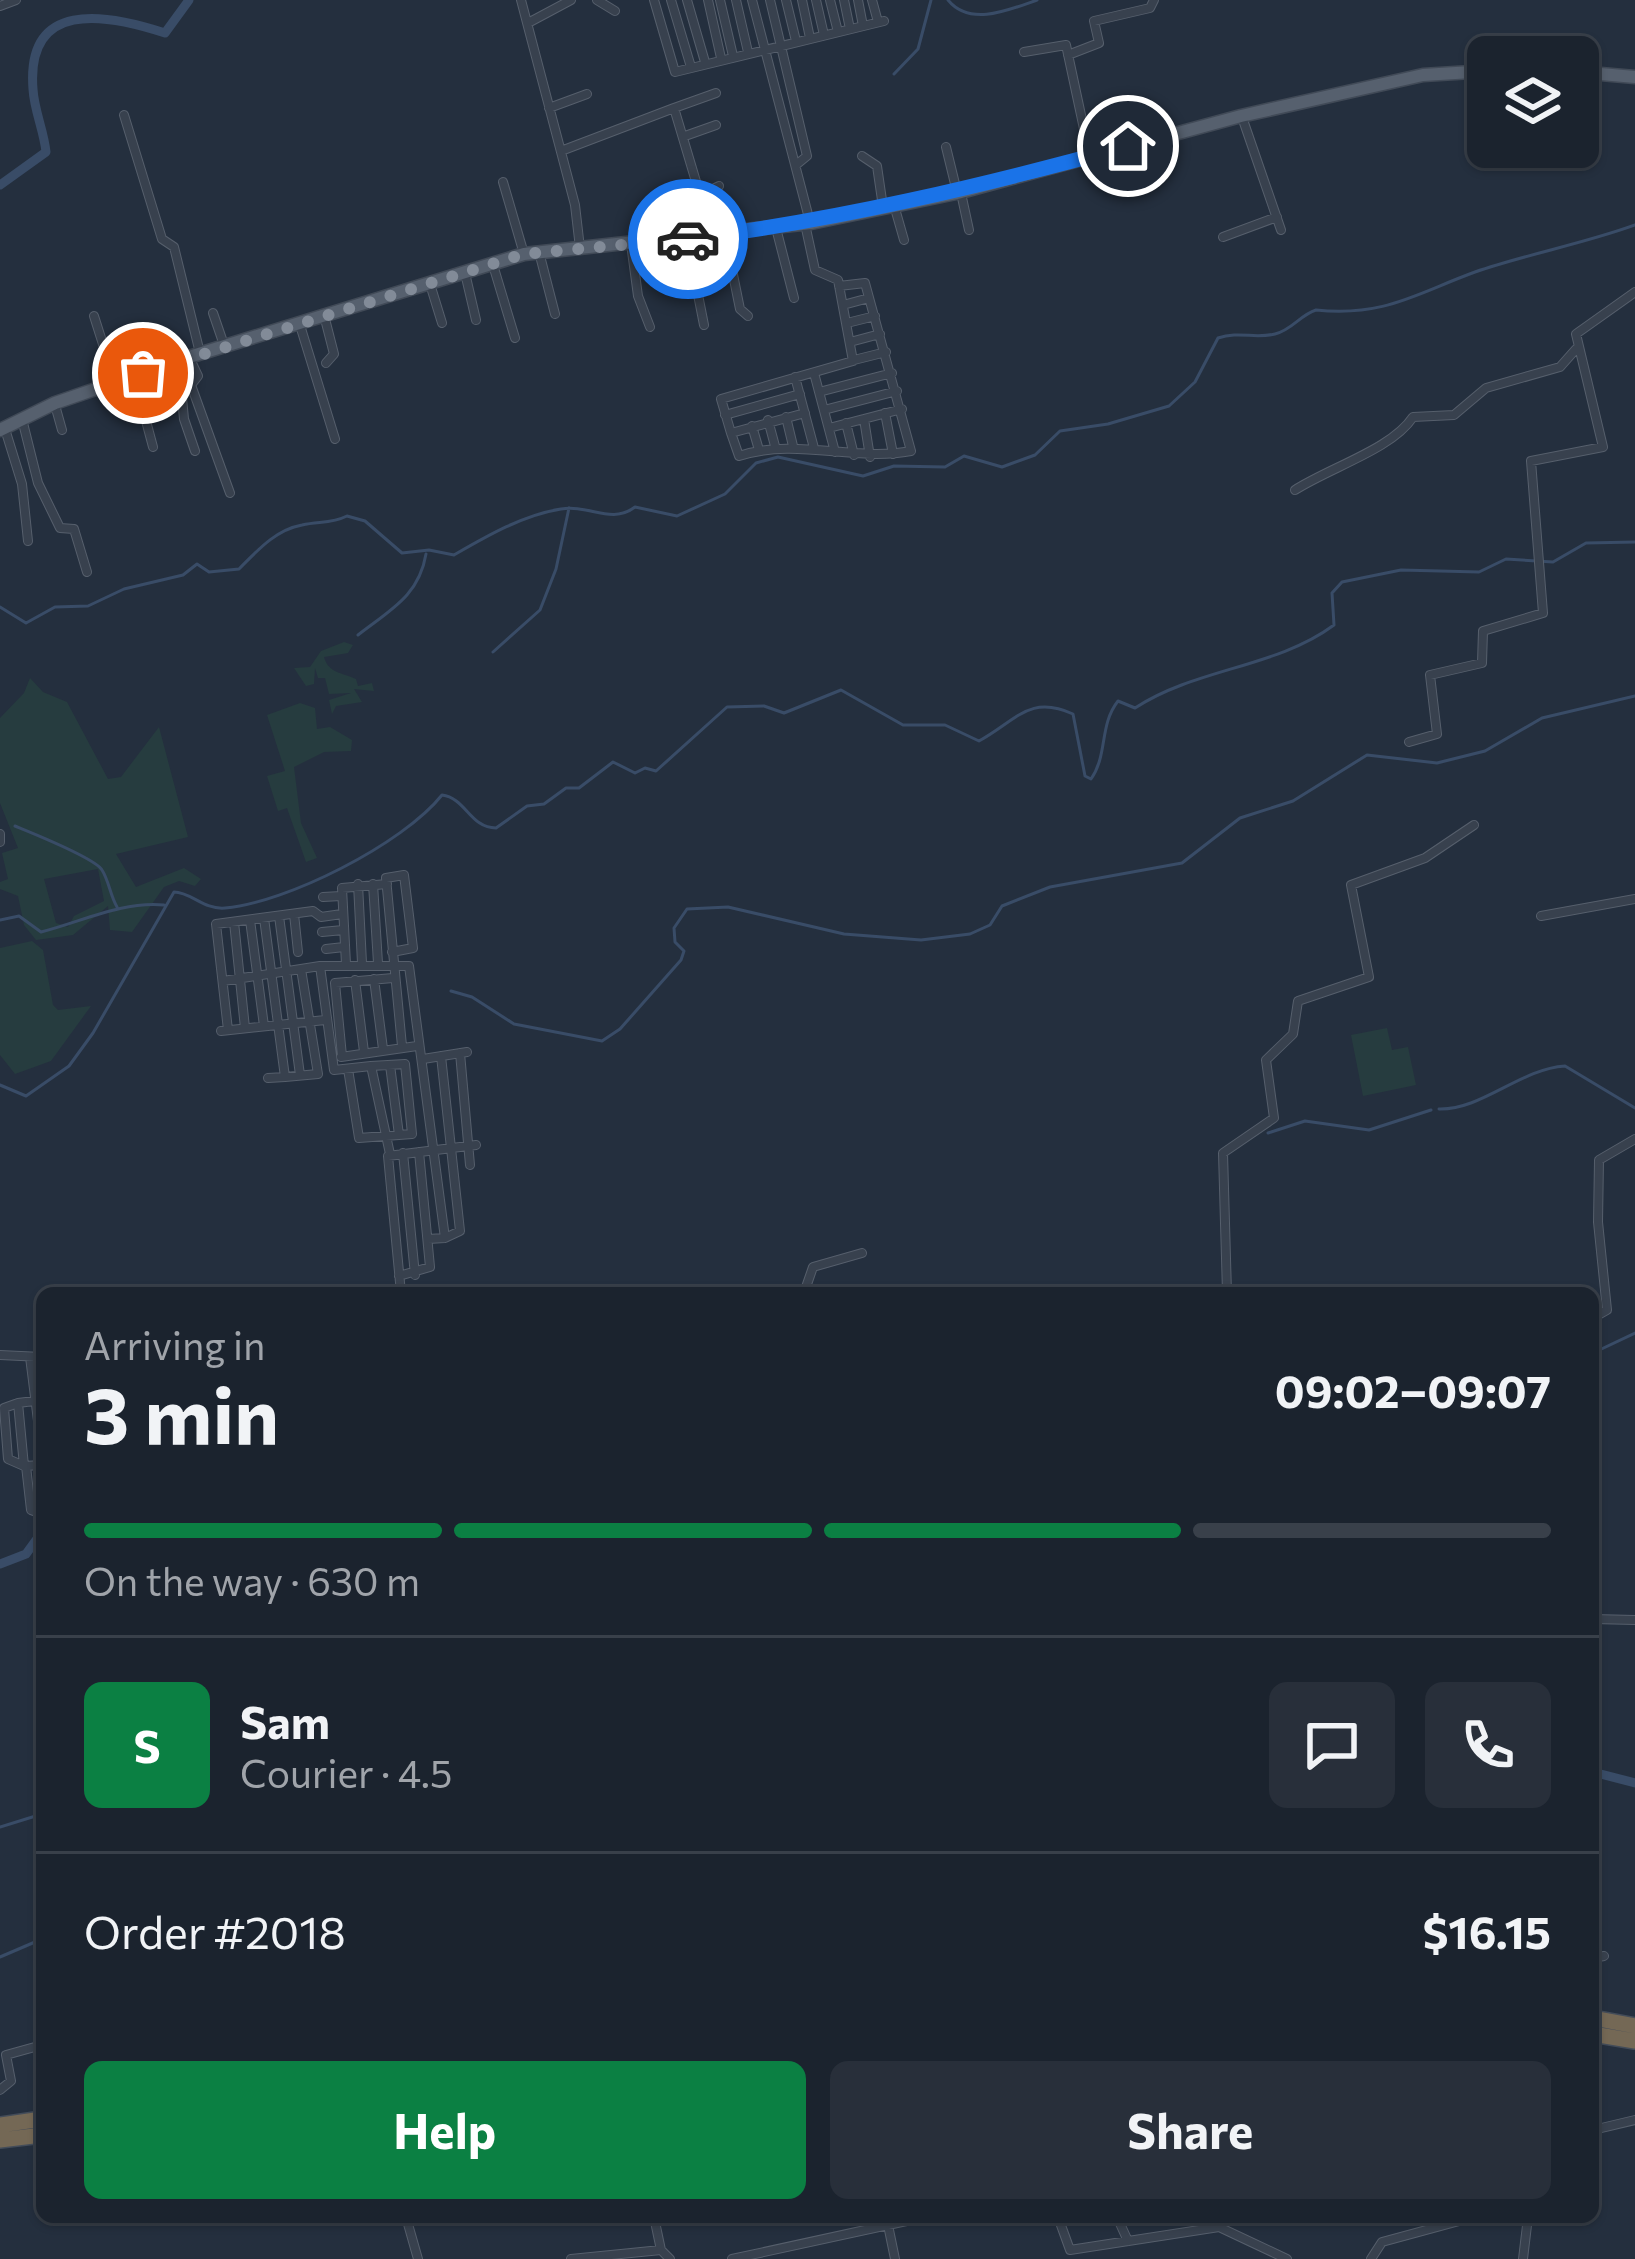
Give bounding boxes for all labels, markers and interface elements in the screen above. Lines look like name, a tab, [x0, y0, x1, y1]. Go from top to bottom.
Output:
map controls	[1467, 36, 1599, 168]
button: layers	[1467, 36, 1599, 168]
pin	[1077, 95, 1179, 197]
icon: home	[1095, 113, 1161, 179]
courier	[628, 179, 748, 299]
icon: car	[655, 206, 721, 272]
pin	[92, 322, 194, 424]
icon: bag	[110, 340, 176, 406]
text: Arriving in	[84, 1320, 265, 1368]
text: 09:02–09:07	[1275, 1362, 1551, 1417]
text: 3 min	[84, 1365, 279, 1460]
text: On the way · 630 m	[84, 1556, 420, 1604]
button: chat	[1269, 1682, 1395, 1808]
button: phone	[1425, 1682, 1551, 1808]
text: Sam	[240, 1693, 330, 1748]
text: S	[133, 1717, 161, 1772]
text: Courier · 4.5	[240, 1748, 452, 1796]
text: Order #2018	[84, 1903, 346, 1958]
text: $16.15	[1422, 1903, 1551, 1958]
button: Help	[84, 2061, 806, 2199]
button: Share	[830, 2061, 1551, 2199]

